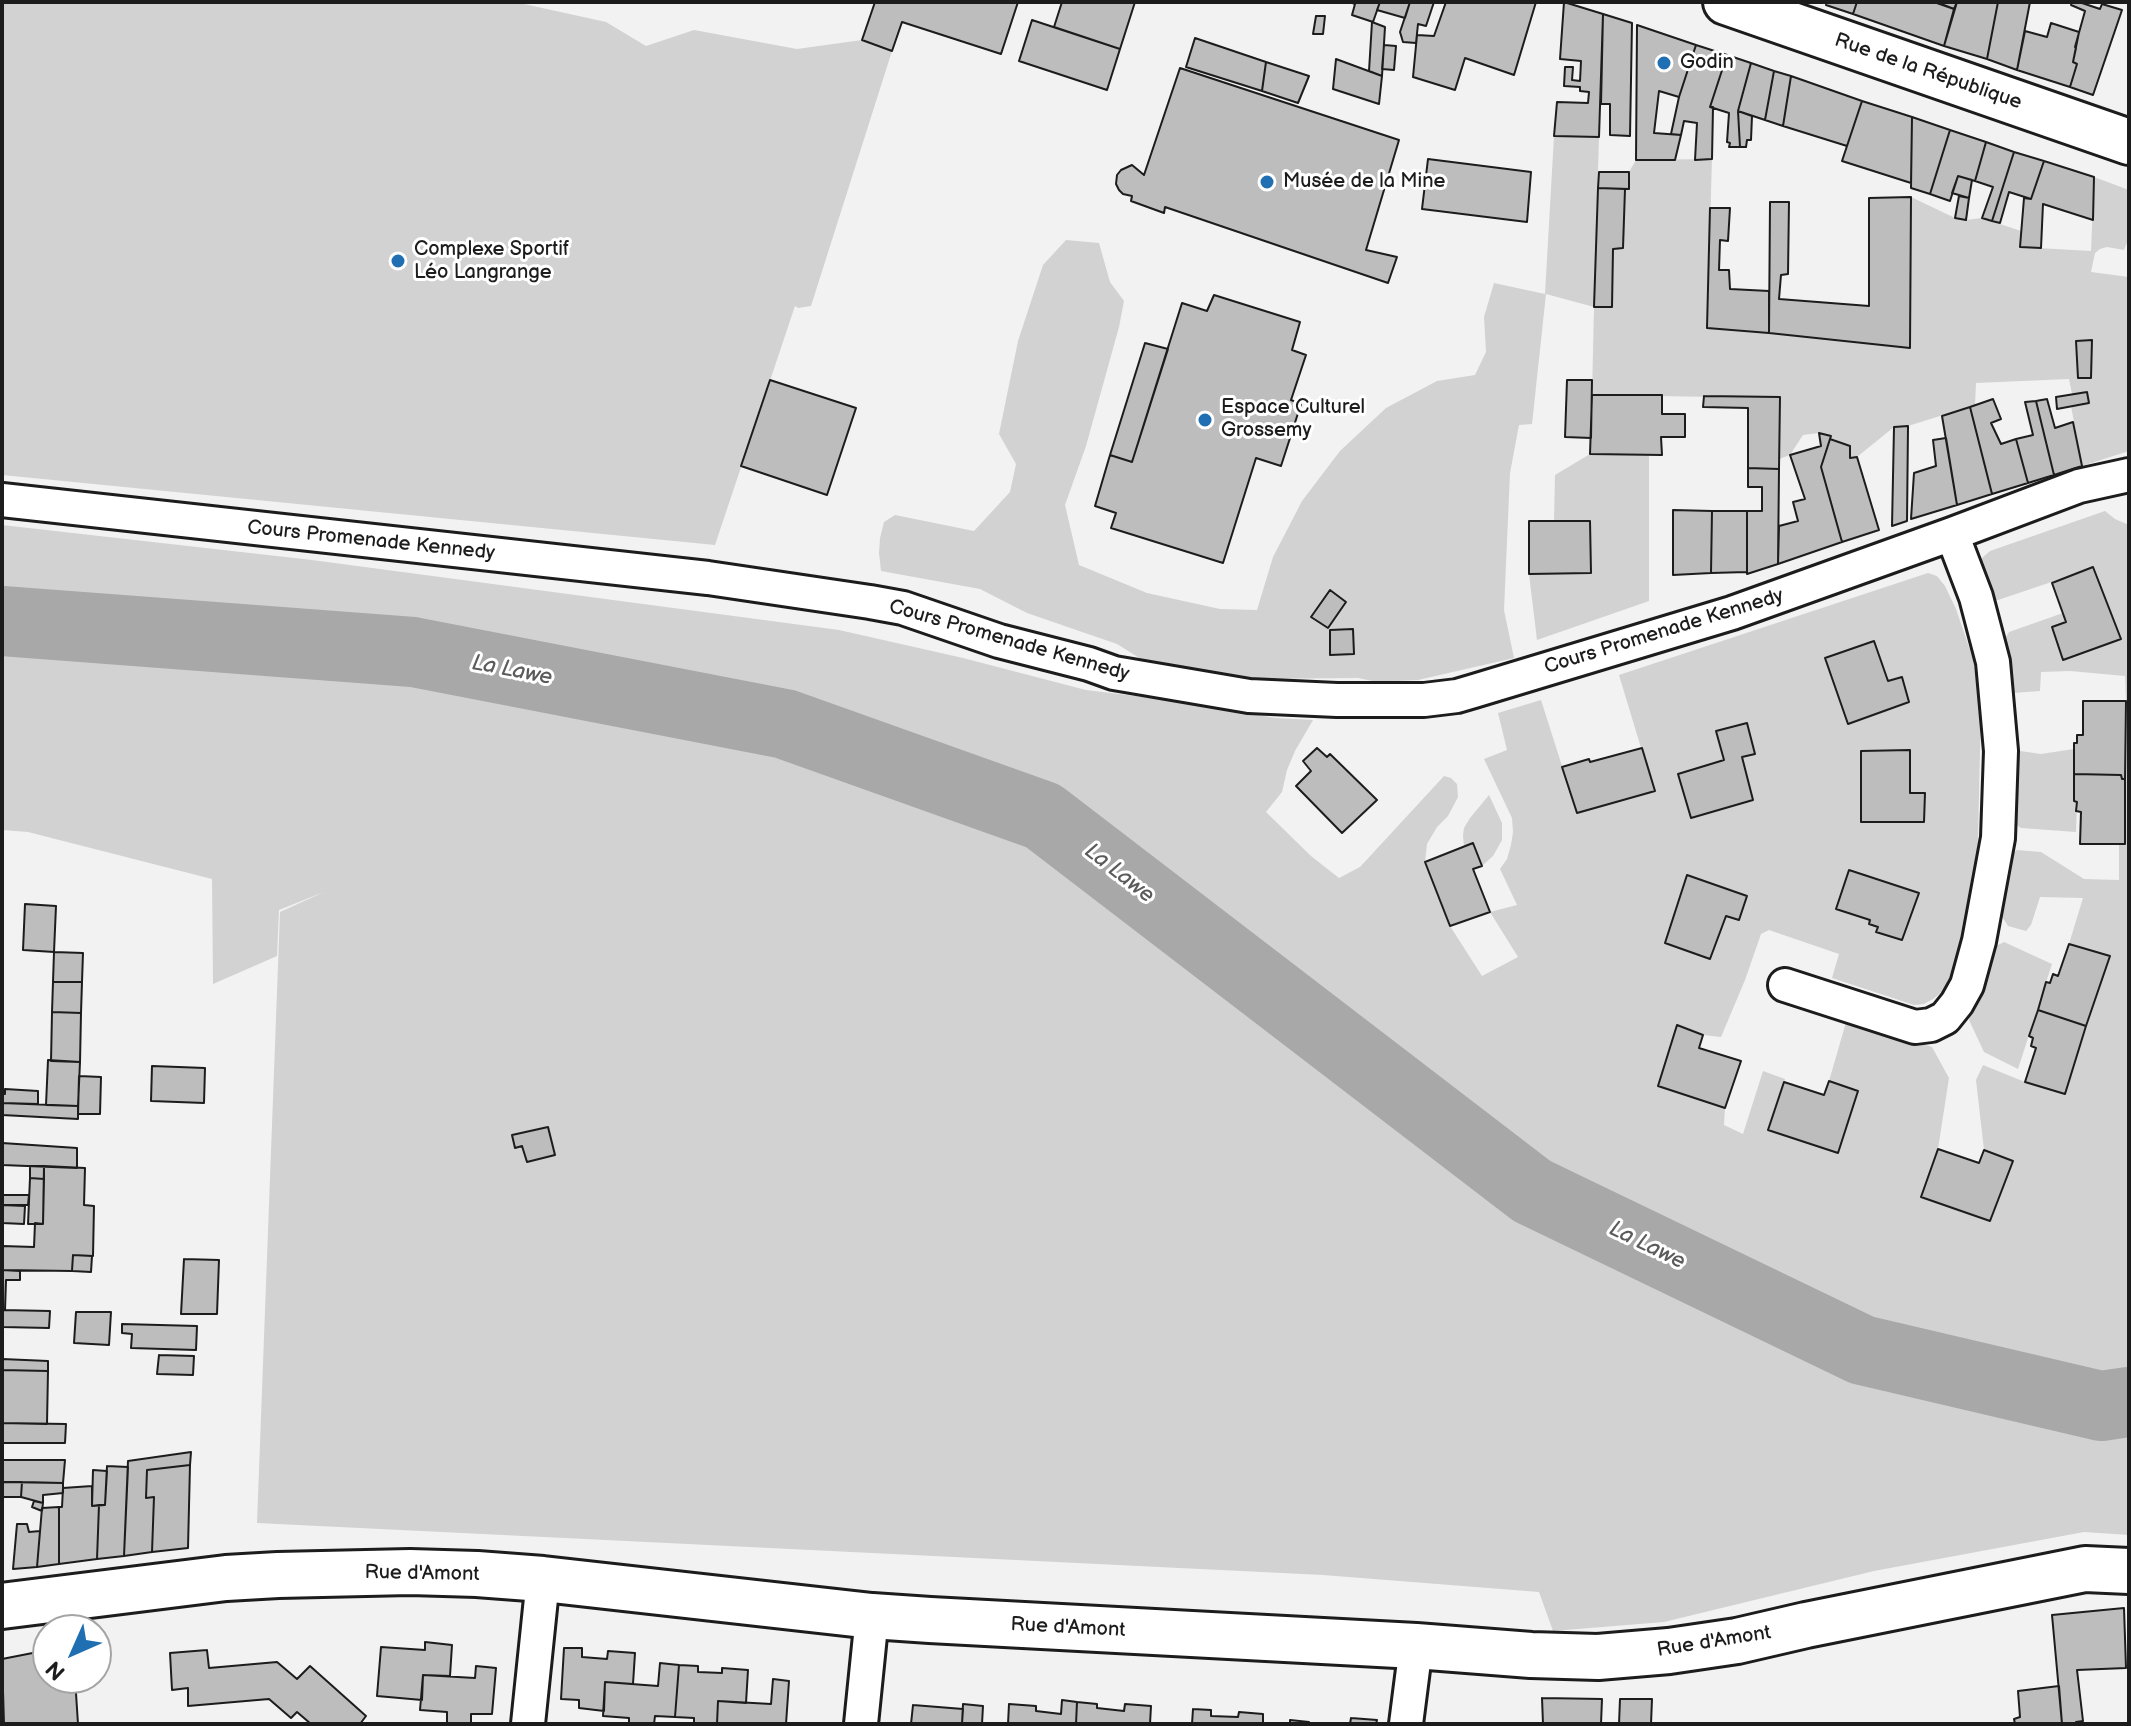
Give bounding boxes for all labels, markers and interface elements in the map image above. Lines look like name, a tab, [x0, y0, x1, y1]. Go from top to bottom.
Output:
street label: Rue de la République	[1831, 29, 2025, 115]
place label: Godin	[1680, 51, 1734, 75]
marker: Godin	[1655, 54, 1673, 72]
place label: Musée de la Mine	[1283, 170, 1445, 194]
marker: Musée de la Mine	[1258, 173, 1276, 191]
place label: Complexe Sportif Léo Langrange	[414, 238, 569, 285]
marker: Complexe Sportif Léo Langrange	[389, 252, 407, 270]
place label: Espace Culturel Grossemy	[1221, 396, 1365, 443]
marker: Espace Culturel Grossemy	[1196, 411, 1214, 429]
street label: Cours Promenade Kennedy	[246, 516, 496, 566]
street label: Cours Promenade Kennedy	[1541, 584, 1787, 680]
street label: Cours Promenade Kennedy	[886, 595, 1132, 687]
water label: La Lawe	[470, 650, 554, 692]
water label: La Lawe	[1079, 839, 1159, 909]
water label: La Lawe	[1605, 1216, 1689, 1276]
street label: Rue d'Amont	[364, 1561, 480, 1587]
street label: Rue d'Amont	[1010, 1613, 1126, 1643]
north arrow	[32, 1614, 112, 1694]
street label: Rue d'Amont	[1655, 1621, 1773, 1663]
text: N	[41, 1655, 71, 1685]

